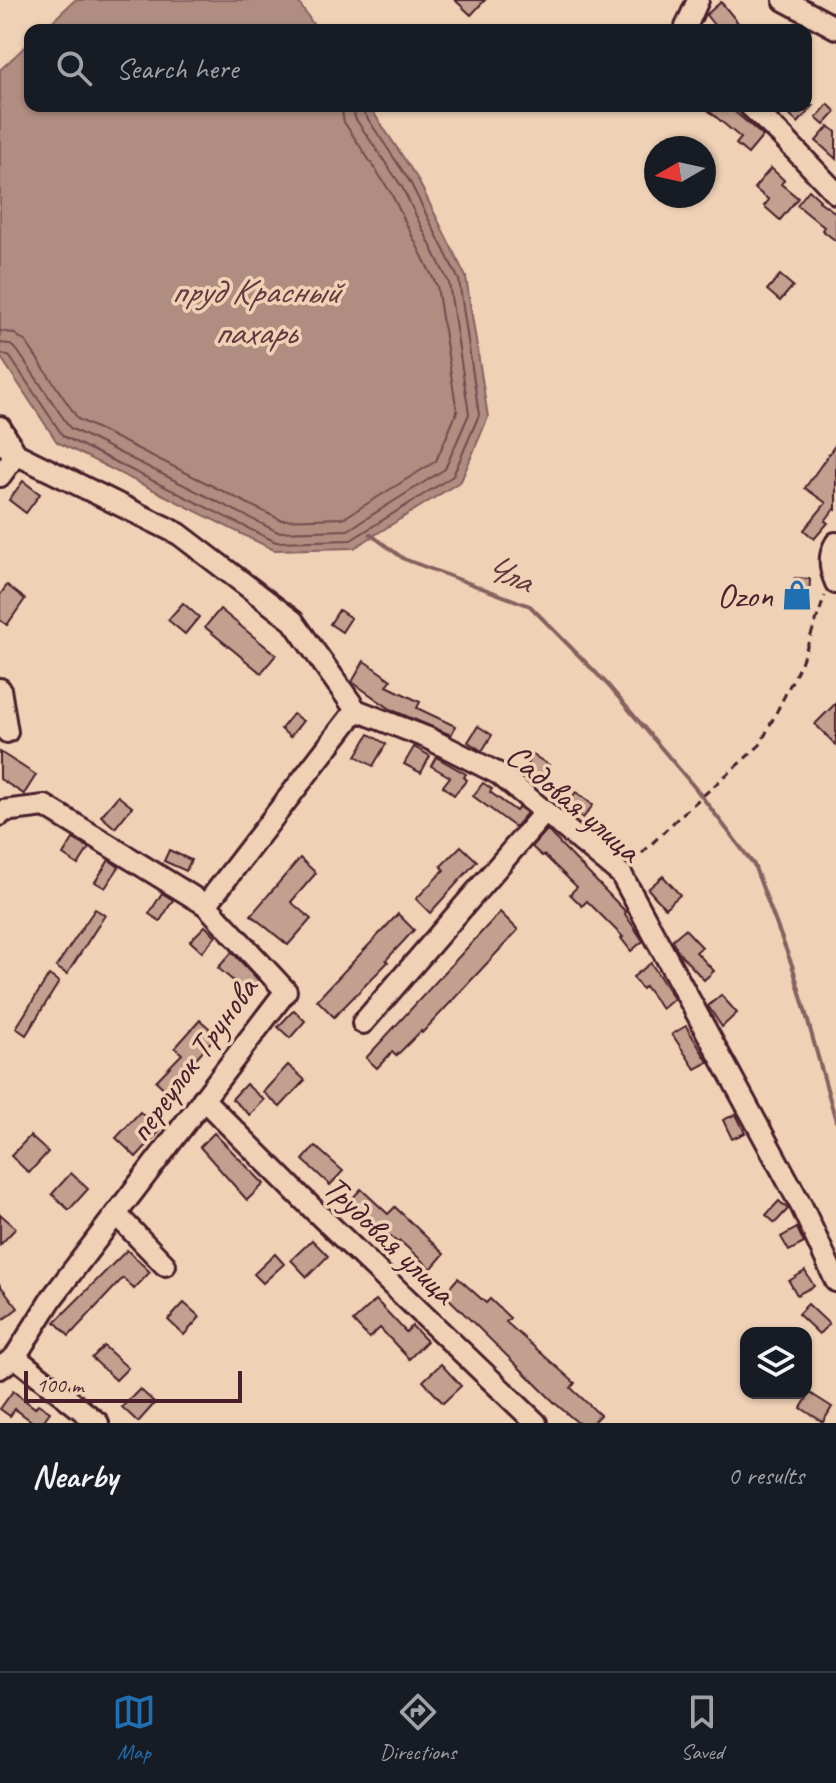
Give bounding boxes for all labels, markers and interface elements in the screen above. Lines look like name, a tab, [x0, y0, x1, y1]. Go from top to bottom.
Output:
search box	[24, 24, 812, 112]
icon: search	[52, 46, 96, 90]
text: Search here	[116, 49, 238, 87]
north arrow	[644, 136, 716, 208]
water label: пруд Красный пахарь	[171, 268, 346, 355]
water label: Чла	[478, 542, 542, 605]
place label: Ozon	[717, 574, 774, 617]
shop icon: Ozon	[780, 578, 814, 612]
street label: Садовая улица	[497, 733, 652, 873]
street label: переулок Трунова	[118, 967, 268, 1150]
street label: Трудовая улица	[314, 1166, 466, 1314]
map controls	[740, 1327, 812, 1399]
button: layers	[740, 1327, 812, 1399]
scale bar	[24, 1367, 242, 1403]
text: 100 m	[36, 1371, 83, 1399]
text: Nearby	[32, 1454, 118, 1497]
text: 0 results	[728, 1459, 804, 1492]
tab: Map	[112, 1690, 156, 1766]
tab: Directions	[380, 1690, 456, 1766]
tab: Saved	[680, 1690, 724, 1766]

